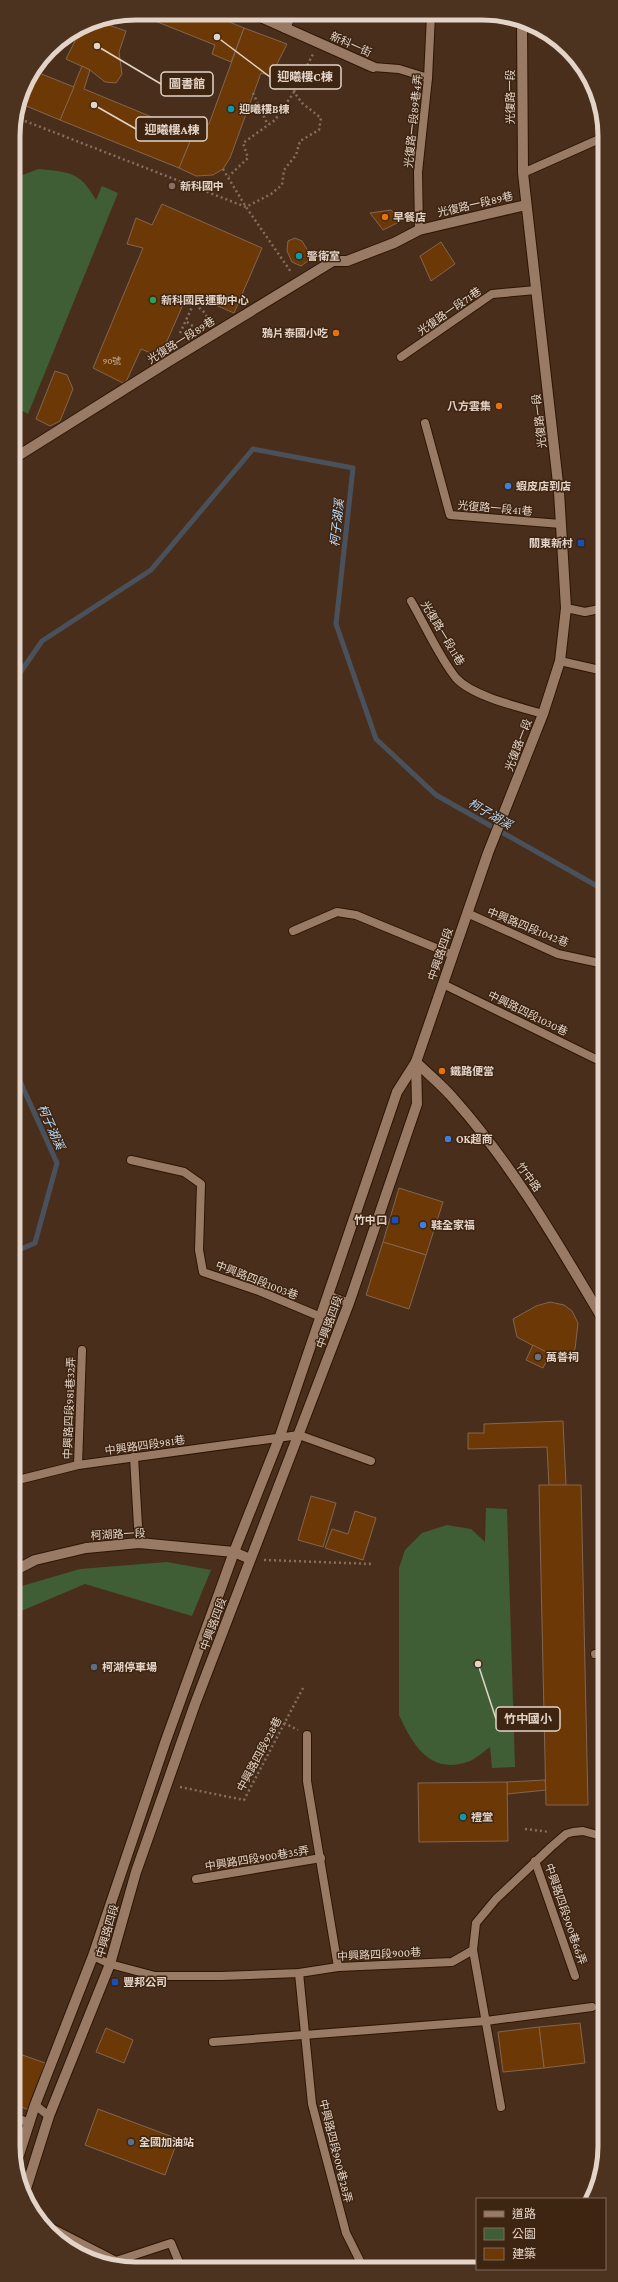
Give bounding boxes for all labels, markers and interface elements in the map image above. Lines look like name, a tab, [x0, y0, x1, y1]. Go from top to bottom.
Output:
street label: 新科一街	[328, 30, 374, 58]
callout: 迎曦樓C棟	[270, 65, 341, 89]
text: 迎曦樓C棟	[277, 70, 333, 84]
street label: 光復路一段	[504, 70, 516, 125]
callout: 圖書館	[161, 72, 213, 96]
street label: 光復路一段89巷4弄	[402, 74, 424, 168]
text: 圖書館	[169, 77, 205, 91]
place label: 迎曦樓B棟	[239, 103, 289, 115]
marker: 迎曦樓B棟	[226, 104, 236, 114]
callout: 迎曦樓A棟	[136, 117, 207, 141]
text: 迎曦樓A棟	[144, 123, 200, 137]
place label: 新科國中	[180, 180, 224, 192]
marker: 新科國中	[167, 181, 177, 191]
street label: 光復路一段89巷	[436, 189, 514, 219]
place label: 早餐店	[393, 211, 426, 223]
marker: 早餐店	[380, 212, 390, 222]
place label: 警衛室	[307, 250, 340, 262]
marker: 警衛室	[294, 251, 304, 261]
street label: 光復路一段71巷	[415, 285, 483, 337]
place label: 新科國民運動中心	[161, 294, 249, 306]
marker: 新科國民運動中心	[148, 295, 158, 305]
street label: 光復路一段89巷	[145, 314, 217, 366]
place label: 鴉片泰國小吃	[262, 327, 328, 339]
marker: 鴉片泰國小吃	[331, 328, 341, 338]
house number: 90號	[103, 356, 121, 366]
street label: 光復路一段	[530, 393, 548, 449]
place label: 八方雲集	[447, 400, 491, 412]
marker: 八方雲集	[494, 401, 504, 411]
place label: 蝦皮店到店	[516, 480, 571, 492]
marker: 蝦皮店到店	[503, 481, 513, 491]
water label: 柯子湖溪	[328, 496, 347, 548]
street label: 光復路一段41巷	[457, 499, 533, 517]
place label: 關東新村	[529, 537, 573, 549]
marker: 關東新村	[576, 538, 586, 548]
street label: 光復路一段11巷	[419, 598, 467, 668]
street label: 光復路一段	[503, 717, 533, 773]
water label: 柯子湖溪	[466, 796, 516, 833]
street label: 中興路四段1042巷	[486, 905, 570, 949]
street label: 中興路四段	[425, 926, 455, 982]
street label: 中興路四段1030巷	[486, 988, 570, 1038]
place label: 鐵路便當	[450, 1065, 494, 1077]
marker: 鐵路便當	[437, 1066, 447, 1076]
water label: 柯子湖溪	[35, 1102, 68, 1154]
place label: OK超商	[456, 1133, 493, 1145]
marker: OK超商	[443, 1134, 453, 1144]
street label: 竹中路	[514, 1160, 544, 1194]
place label: 竹中口	[354, 1214, 387, 1226]
marker: 竹中口	[390, 1215, 400, 1225]
place label: 鞋全家福	[431, 1219, 475, 1231]
marker: 鞋全家福	[418, 1220, 428, 1230]
street label: 中興路四段1003巷	[214, 1259, 300, 1301]
street label: 中興路四段	[314, 1294, 344, 1350]
place label: 萬善祠	[546, 1351, 579, 1363]
marker: 萬善祠	[533, 1352, 543, 1362]
street label: 中興路四段981巷32弄	[61, 1357, 77, 1459]
street label: 中興路四段981巷	[104, 1433, 186, 1457]
street label: 柯湖路一段	[90, 1527, 146, 1541]
street label: 中興路四段	[198, 1596, 228, 1652]
place label: 柯湖停車場	[102, 1661, 157, 1673]
marker: 柯湖停車場	[89, 1662, 99, 1672]
callout: 竹中國小	[496, 1707, 560, 1731]
text: 竹中國小	[504, 1712, 552, 1726]
street label: 中興路四段928巷	[234, 1715, 284, 1793]
place label: 禮堂	[471, 1811, 493, 1823]
marker: 禮堂	[458, 1812, 468, 1822]
street label: 中興路四段900巷35弄	[204, 1844, 310, 1872]
street label: 中興路四段900巷66弄	[543, 1862, 589, 1966]
street label: 中興路四段	[94, 1903, 120, 1959]
street label: 中興路四段900巷	[337, 1946, 421, 1962]
place label: 豐邦公司	[123, 1976, 167, 1988]
marker: 豐邦公司	[110, 1977, 120, 1987]
street label: 中興路四段900巷28弄	[317, 2098, 355, 2204]
place label: 全國加油站	[139, 2136, 194, 2148]
marker: 全國加油站	[126, 2137, 136, 2147]
legend	[476, 2198, 606, 2270]
text: 道路	[512, 2207, 536, 2221]
text: 公園	[512, 2227, 536, 2241]
text: 建築	[512, 2247, 536, 2261]

